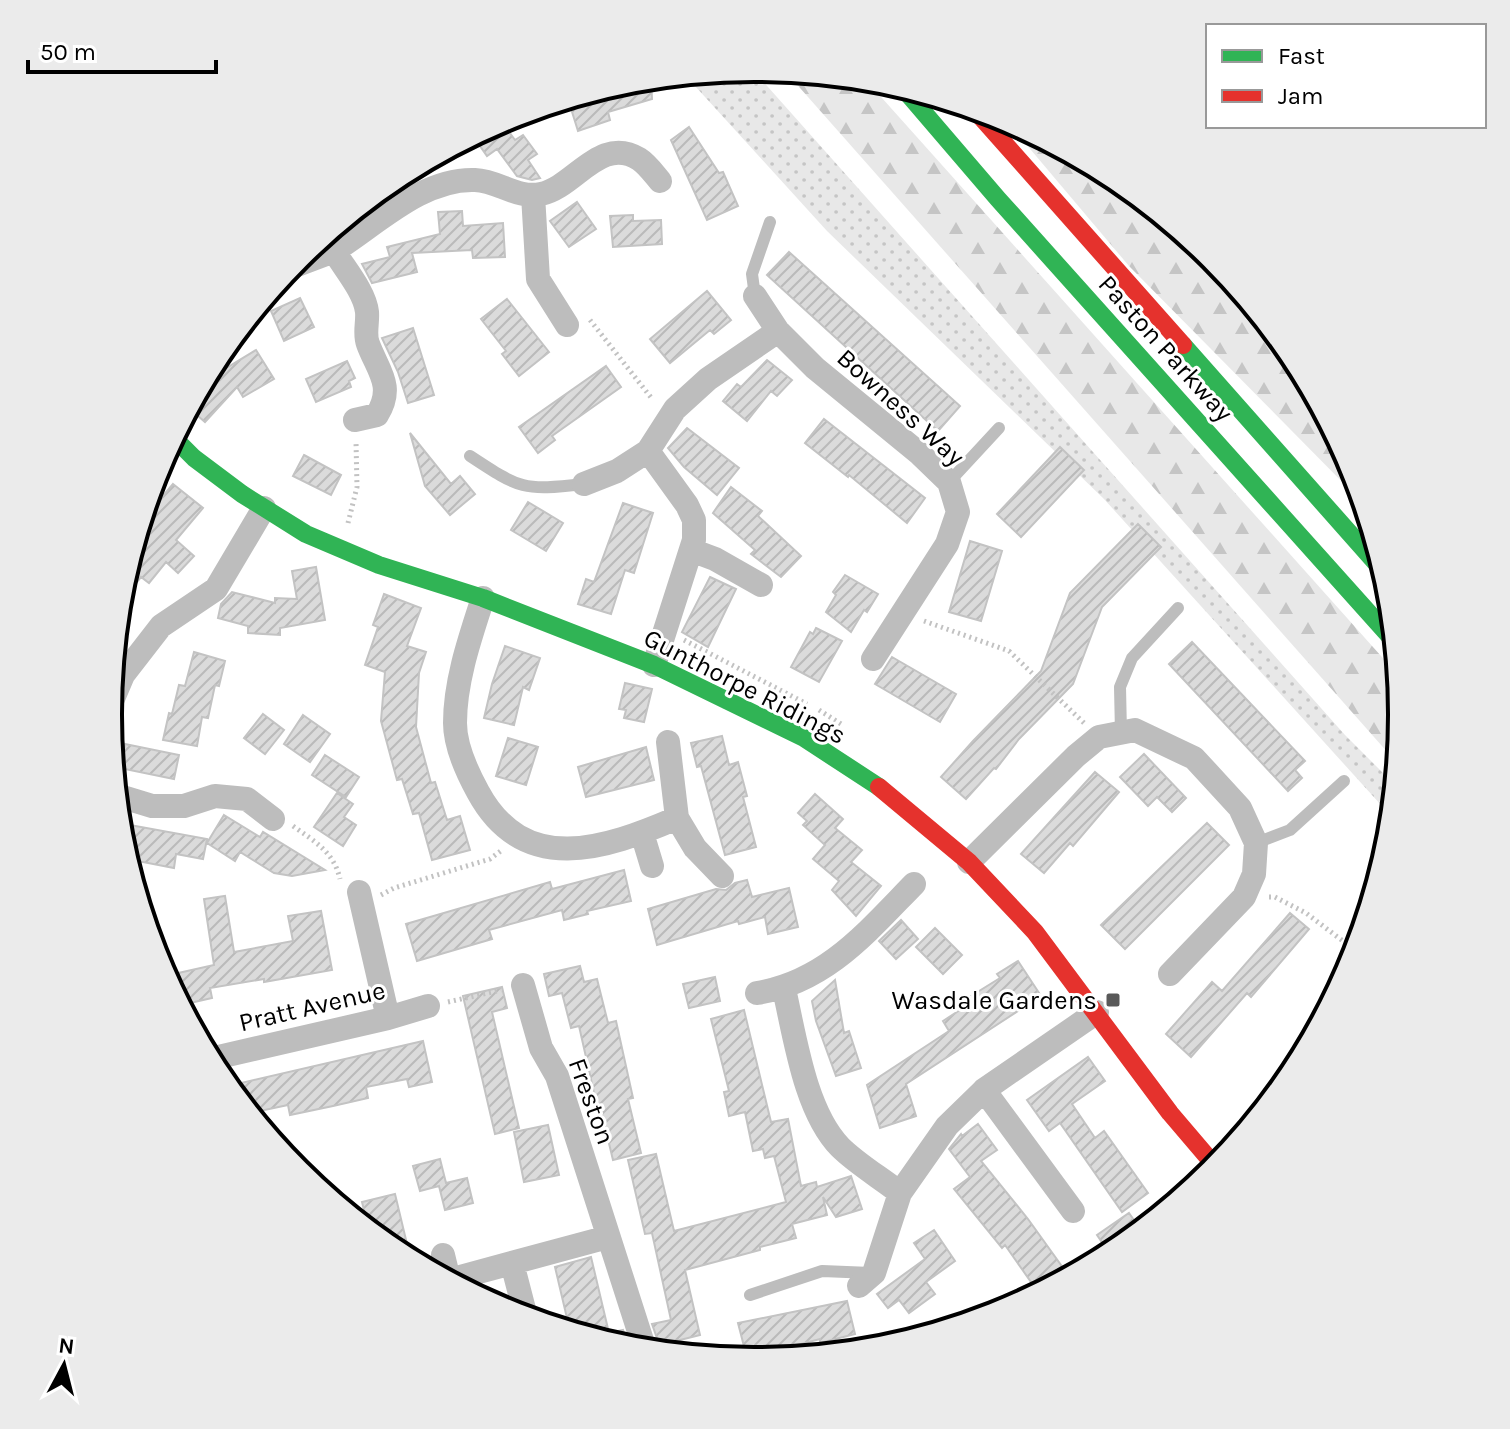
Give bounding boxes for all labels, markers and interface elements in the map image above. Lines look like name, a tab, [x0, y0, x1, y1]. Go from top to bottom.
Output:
scale bar	[28, 24, 216, 74]
legend	[1206, 24, 1486, 128]
text: 50 m	[40, 38, 96, 66]
text: Fast	[1278, 42, 1325, 70]
text: Jam	[1278, 82, 1323, 110]
street label: Paston Parkway	[1092, 269, 1239, 428]
street label: Bowness Way	[831, 342, 971, 473]
street label: Gunthorpe Ridings	[638, 622, 851, 751]
street label: Pratt Avenue	[236, 975, 388, 1038]
place label: Wasdale Gardens	[892, 985, 1097, 1016]
marker: Wasdale Gardens	[1104, 991, 1122, 1009]
street label: Freston	[562, 1054, 621, 1149]
north arrow	[24, 1325, 104, 1405]
text: N	[57, 1332, 76, 1360]

